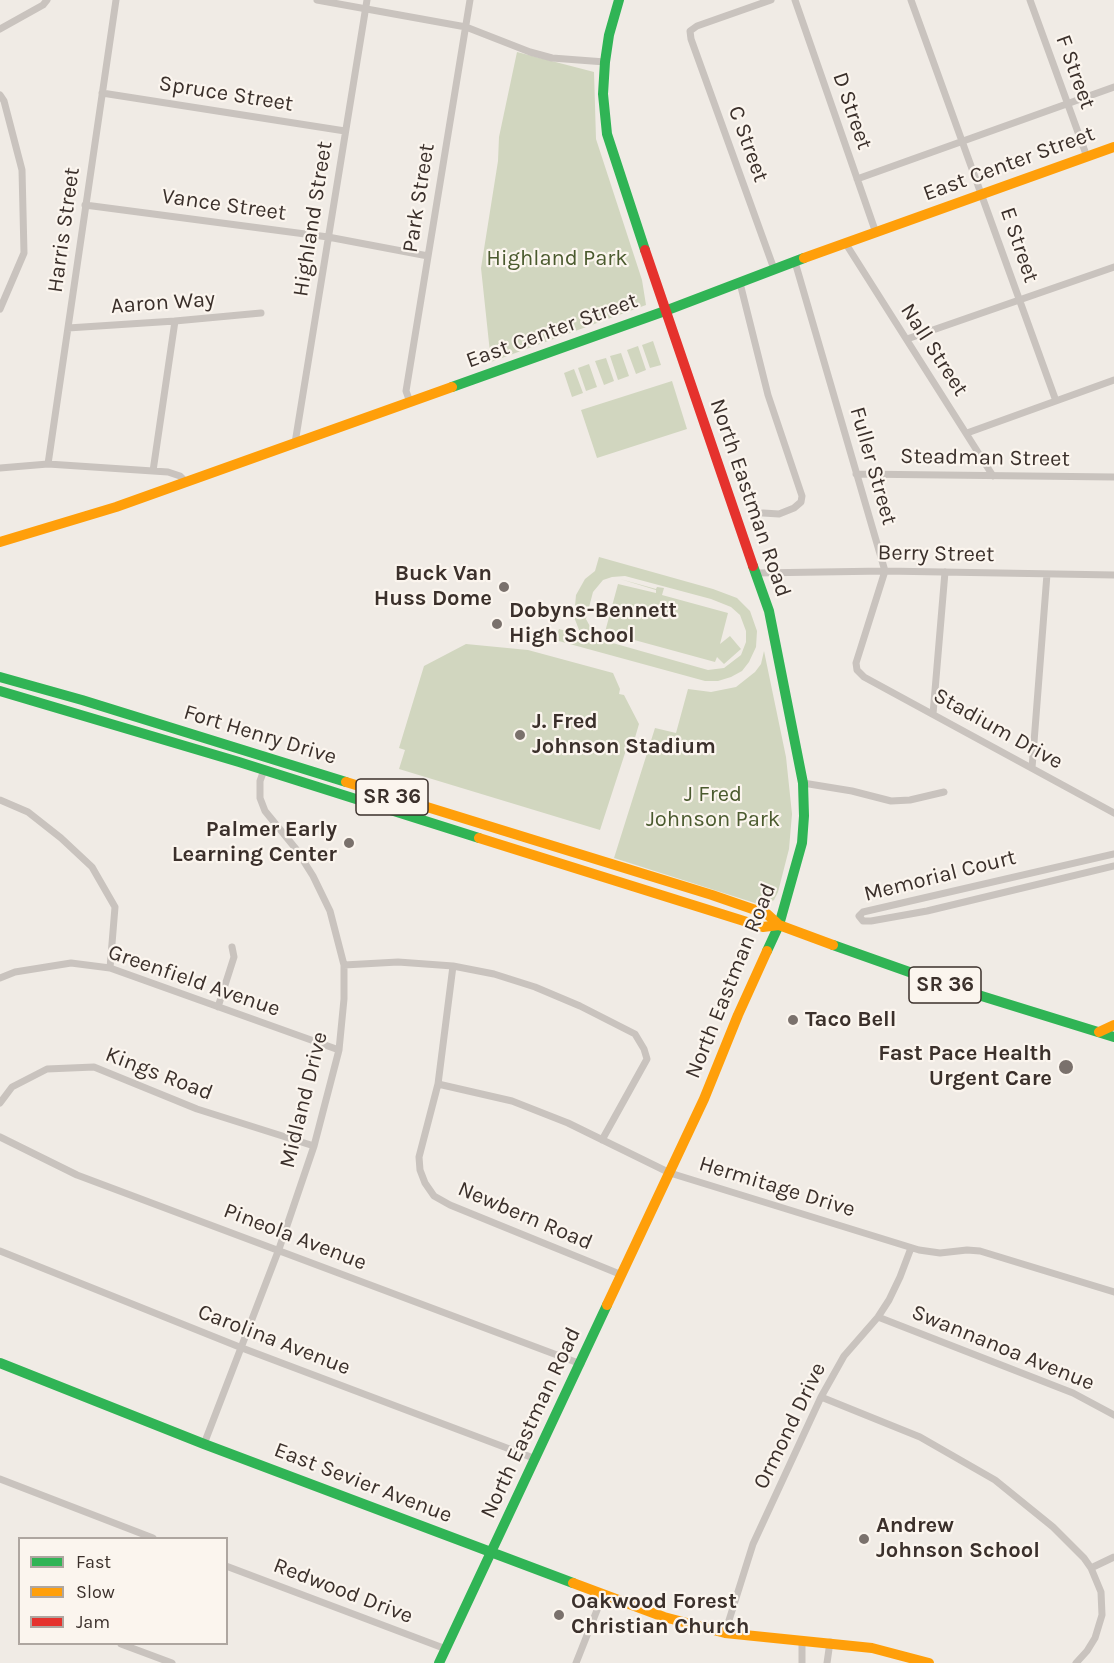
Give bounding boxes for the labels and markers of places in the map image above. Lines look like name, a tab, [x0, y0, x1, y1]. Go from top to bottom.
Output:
place label: Buck Van Huss Dome	[374, 561, 492, 612]
marker: Buck Van Huss Dome	[497, 580, 511, 594]
place label: Dobyns-Bennett High School	[509, 598, 677, 650]
marker: Dobyns-Bennett High School	[490, 617, 504, 631]
place label: J. Fred Johnson Stadium	[532, 709, 716, 760]
marker: J. Fred Johnson Stadium	[513, 728, 527, 742]
place label: Palmer Early Learning Center	[172, 817, 337, 868]
marker: Palmer Early Learning Center	[342, 836, 356, 850]
place label: Taco Bell	[805, 1007, 896, 1033]
marker: Taco Bell	[786, 1013, 800, 1027]
place label: Fast Pace Health Urgent Care	[878, 1041, 1052, 1092]
marker: Fast Pace Health Urgent Care	[1057, 1058, 1075, 1076]
place label: Andrew Johnson School	[876, 1513, 1040, 1564]
marker: Andrew Johnson School	[857, 1532, 871, 1546]
place label: Oakwood Forest Christian Church	[571, 1589, 750, 1640]
marker: Oakwood Forest Christian Church	[552, 1608, 566, 1622]

